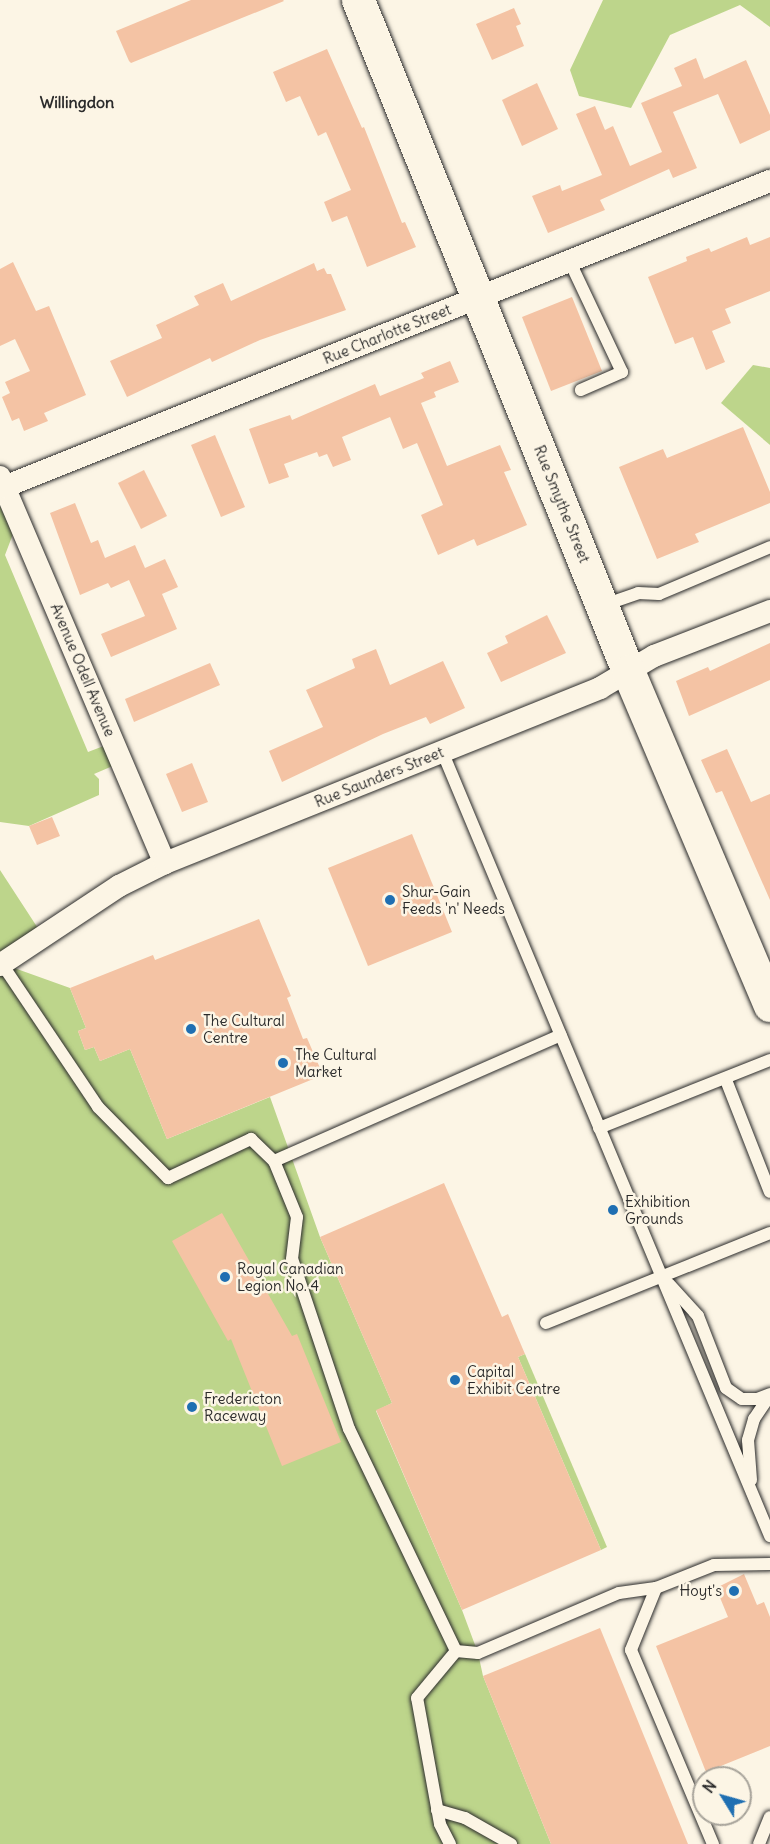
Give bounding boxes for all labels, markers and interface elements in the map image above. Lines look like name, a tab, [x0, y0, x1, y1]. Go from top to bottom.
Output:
district label: Willingdon	[40, 92, 114, 112]
street label: Rue Charlotte Street	[320, 300, 454, 368]
street label: Rue Smythe Street	[530, 443, 594, 565]
street label: Avenue Odell Avenue	[47, 601, 119, 739]
street label: Rue Saunders Street	[312, 743, 446, 811]
place label: Shur-Gain Feeds 'n' Needs	[402, 882, 505, 917]
marker: Shur-Gain Feeds 'n' Needs	[383, 893, 397, 907]
place label: The Cultural Centre	[203, 1011, 285, 1046]
marker: The Cultural Centre	[184, 1022, 198, 1036]
place label: The Cultural Market	[295, 1045, 377, 1080]
marker: The Cultural Market	[276, 1056, 290, 1070]
place label: Exhibition Grounds	[625, 1192, 690, 1227]
marker: Exhibition Grounds	[606, 1203, 620, 1217]
place label: Royal Canadian Legion No. 4	[237, 1259, 344, 1294]
marker: Royal Canadian Legion No. 4	[218, 1270, 232, 1284]
place label: Capital Exhibit Centre	[467, 1362, 560, 1397]
marker: Capital Exhibit Centre	[448, 1373, 462, 1387]
place label: Fredericton Raceway	[204, 1389, 282, 1424]
marker: Fredericton Raceway	[185, 1400, 199, 1414]
place label: Hoyt's	[680, 1582, 722, 1600]
marker: Hoyt's	[727, 1584, 741, 1598]
north arrow	[692, 1766, 752, 1826]
text: N	[698, 1776, 721, 1797]

